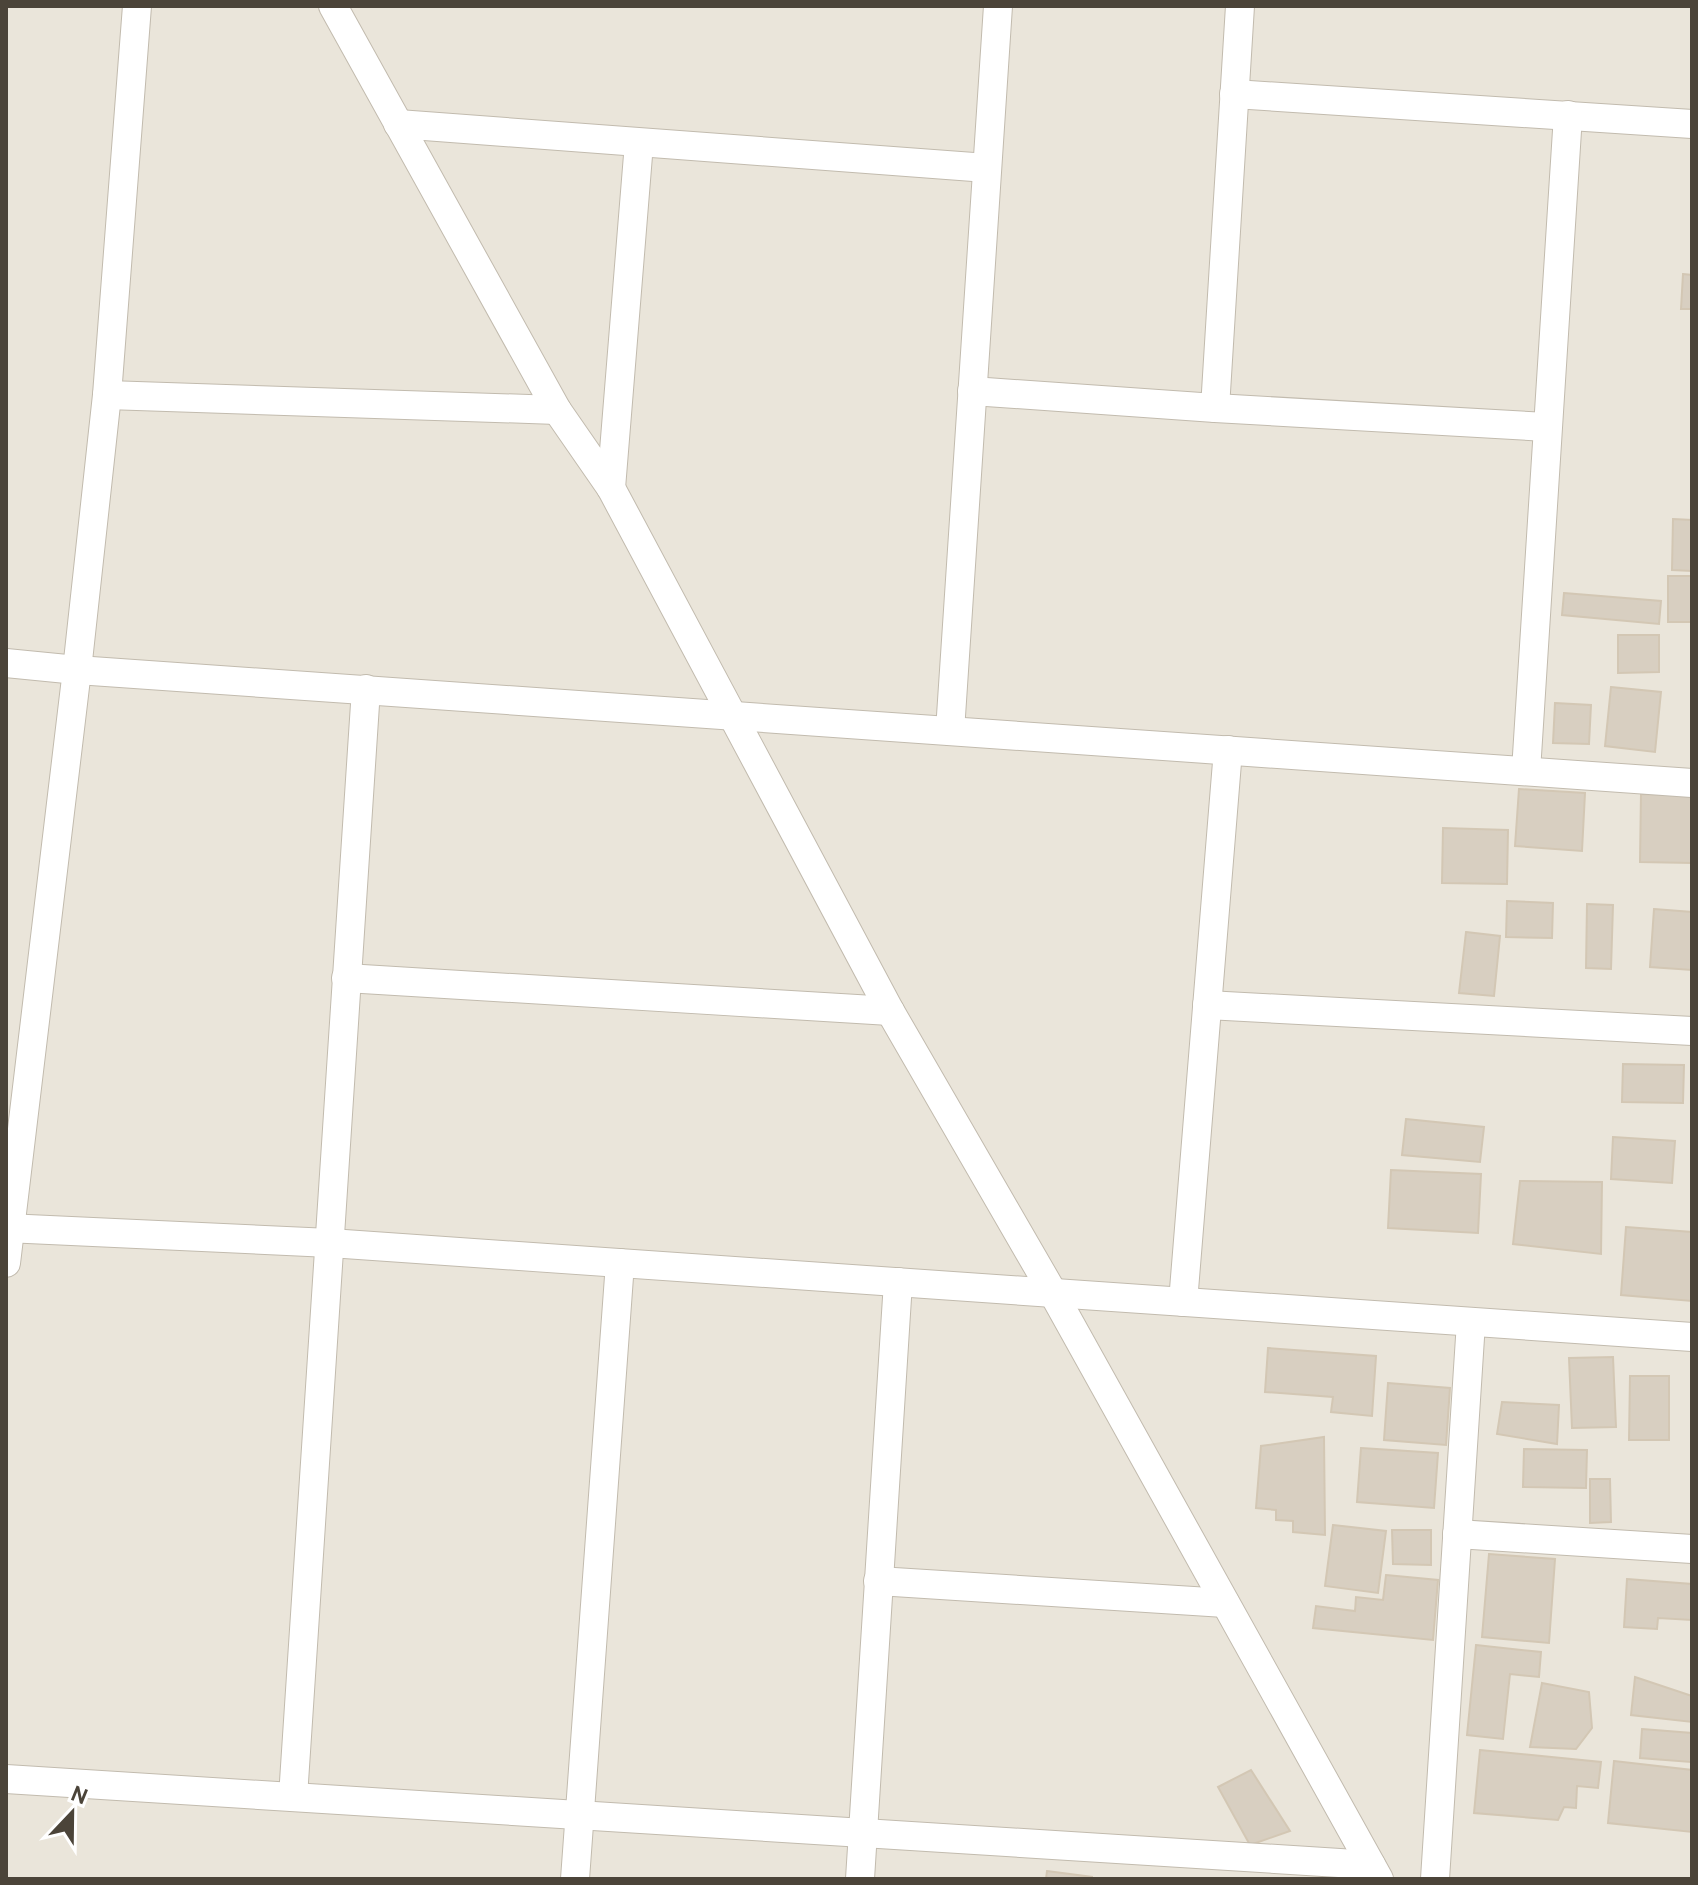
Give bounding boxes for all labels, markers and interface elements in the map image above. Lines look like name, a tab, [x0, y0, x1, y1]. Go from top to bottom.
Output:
north arrow	[32, 1773, 112, 1853]
text: N	[66, 1781, 91, 1812]

